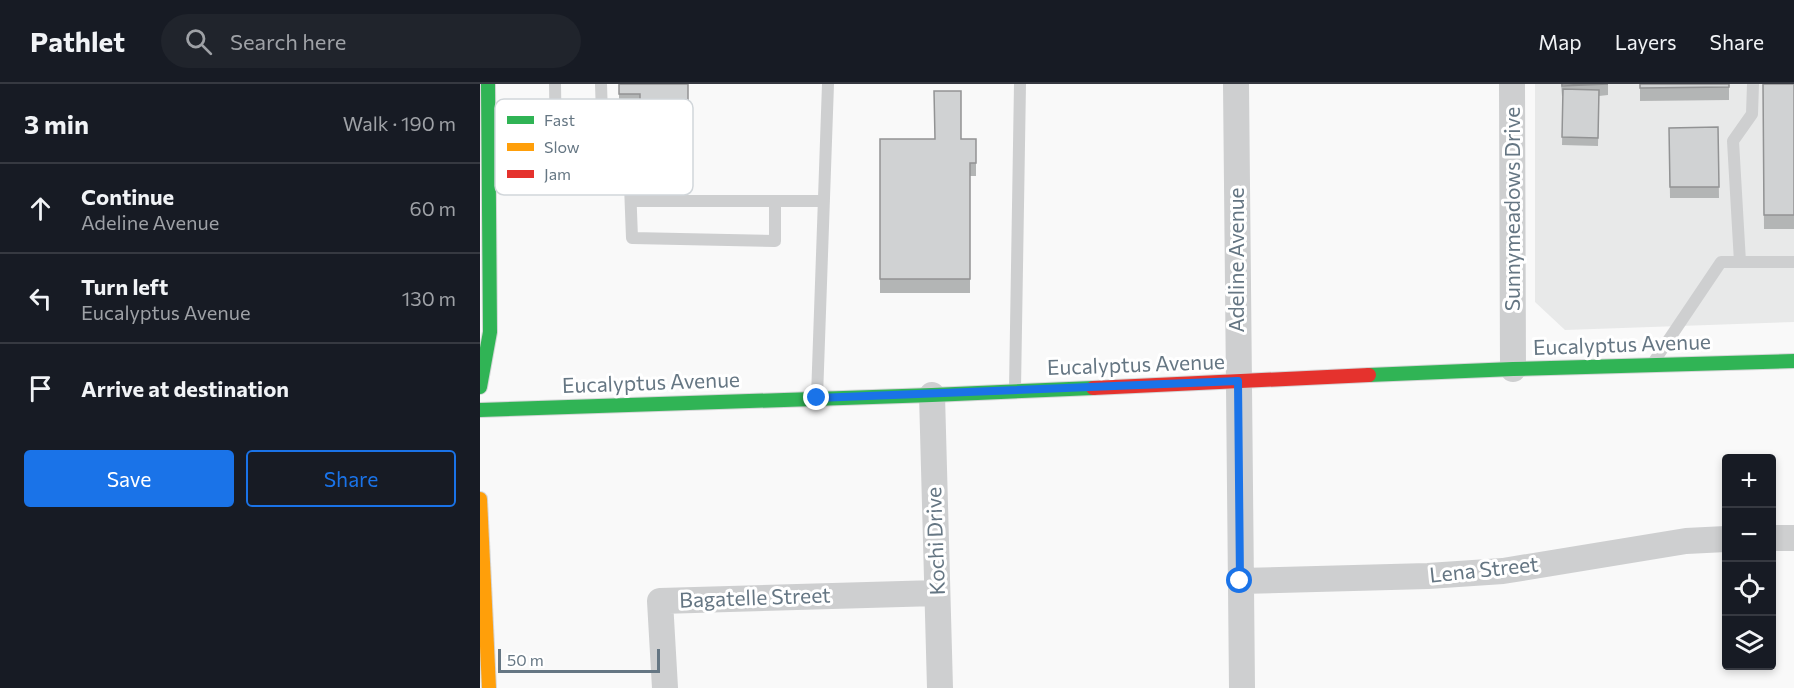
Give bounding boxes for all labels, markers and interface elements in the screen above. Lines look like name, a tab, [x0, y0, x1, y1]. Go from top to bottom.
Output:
search box	[161, 14, 581, 68]
text: Pathlet	[30, 24, 125, 58]
icon: search	[182, 25, 215, 58]
text: Search here	[230, 28, 346, 55]
text: Map	[1538, 29, 1582, 54]
text: Layers	[1615, 29, 1677, 54]
text: Share	[1710, 29, 1764, 54]
legend	[495, 99, 693, 195]
street label: Sunnymeadows Drive	[1499, 107, 1524, 311]
text: 3 min	[24, 108, 89, 139]
text: Fast	[544, 110, 575, 129]
text: Walk · 190 m	[343, 111, 456, 135]
text: Slow	[544, 137, 580, 156]
text: Jam	[544, 164, 571, 183]
text: Continue	[81, 183, 174, 210]
street label: Adeline Avenue	[1223, 187, 1248, 333]
icon: ahead	[24, 192, 57, 225]
text: 60 m	[410, 196, 456, 220]
text: Adeline Avenue	[81, 210, 219, 234]
text: Turn left	[81, 273, 168, 300]
icon: left	[24, 282, 57, 315]
text: 130 m	[402, 286, 456, 310]
text: Eucalyptus Avenue	[81, 300, 250, 324]
street label: Eucalyptus Avenue	[1533, 328, 1711, 359]
street label: Eucalyptus Avenue	[1047, 348, 1225, 379]
street label: Eucalyptus Avenue	[562, 366, 740, 397]
icon: arrive	[24, 372, 57, 405]
text: Arrive at destination	[81, 375, 289, 402]
route end	[803, 384, 829, 410]
button: Save	[24, 450, 234, 507]
button: Share	[246, 450, 456, 507]
map controls	[1722, 454, 1776, 670]
button: +	[1722, 454, 1776, 508]
street label: Kochi Drive	[920, 486, 949, 596]
button: −	[1722, 508, 1776, 562]
street label: Lena Street	[1428, 550, 1540, 587]
button: locate	[1722, 562, 1776, 616]
route start	[1226, 567, 1252, 593]
street label: Bagatelle Street	[679, 581, 831, 612]
button: layers	[1722, 616, 1776, 670]
scale bar	[498, 646, 660, 674]
text: 50 m	[507, 650, 544, 669]

